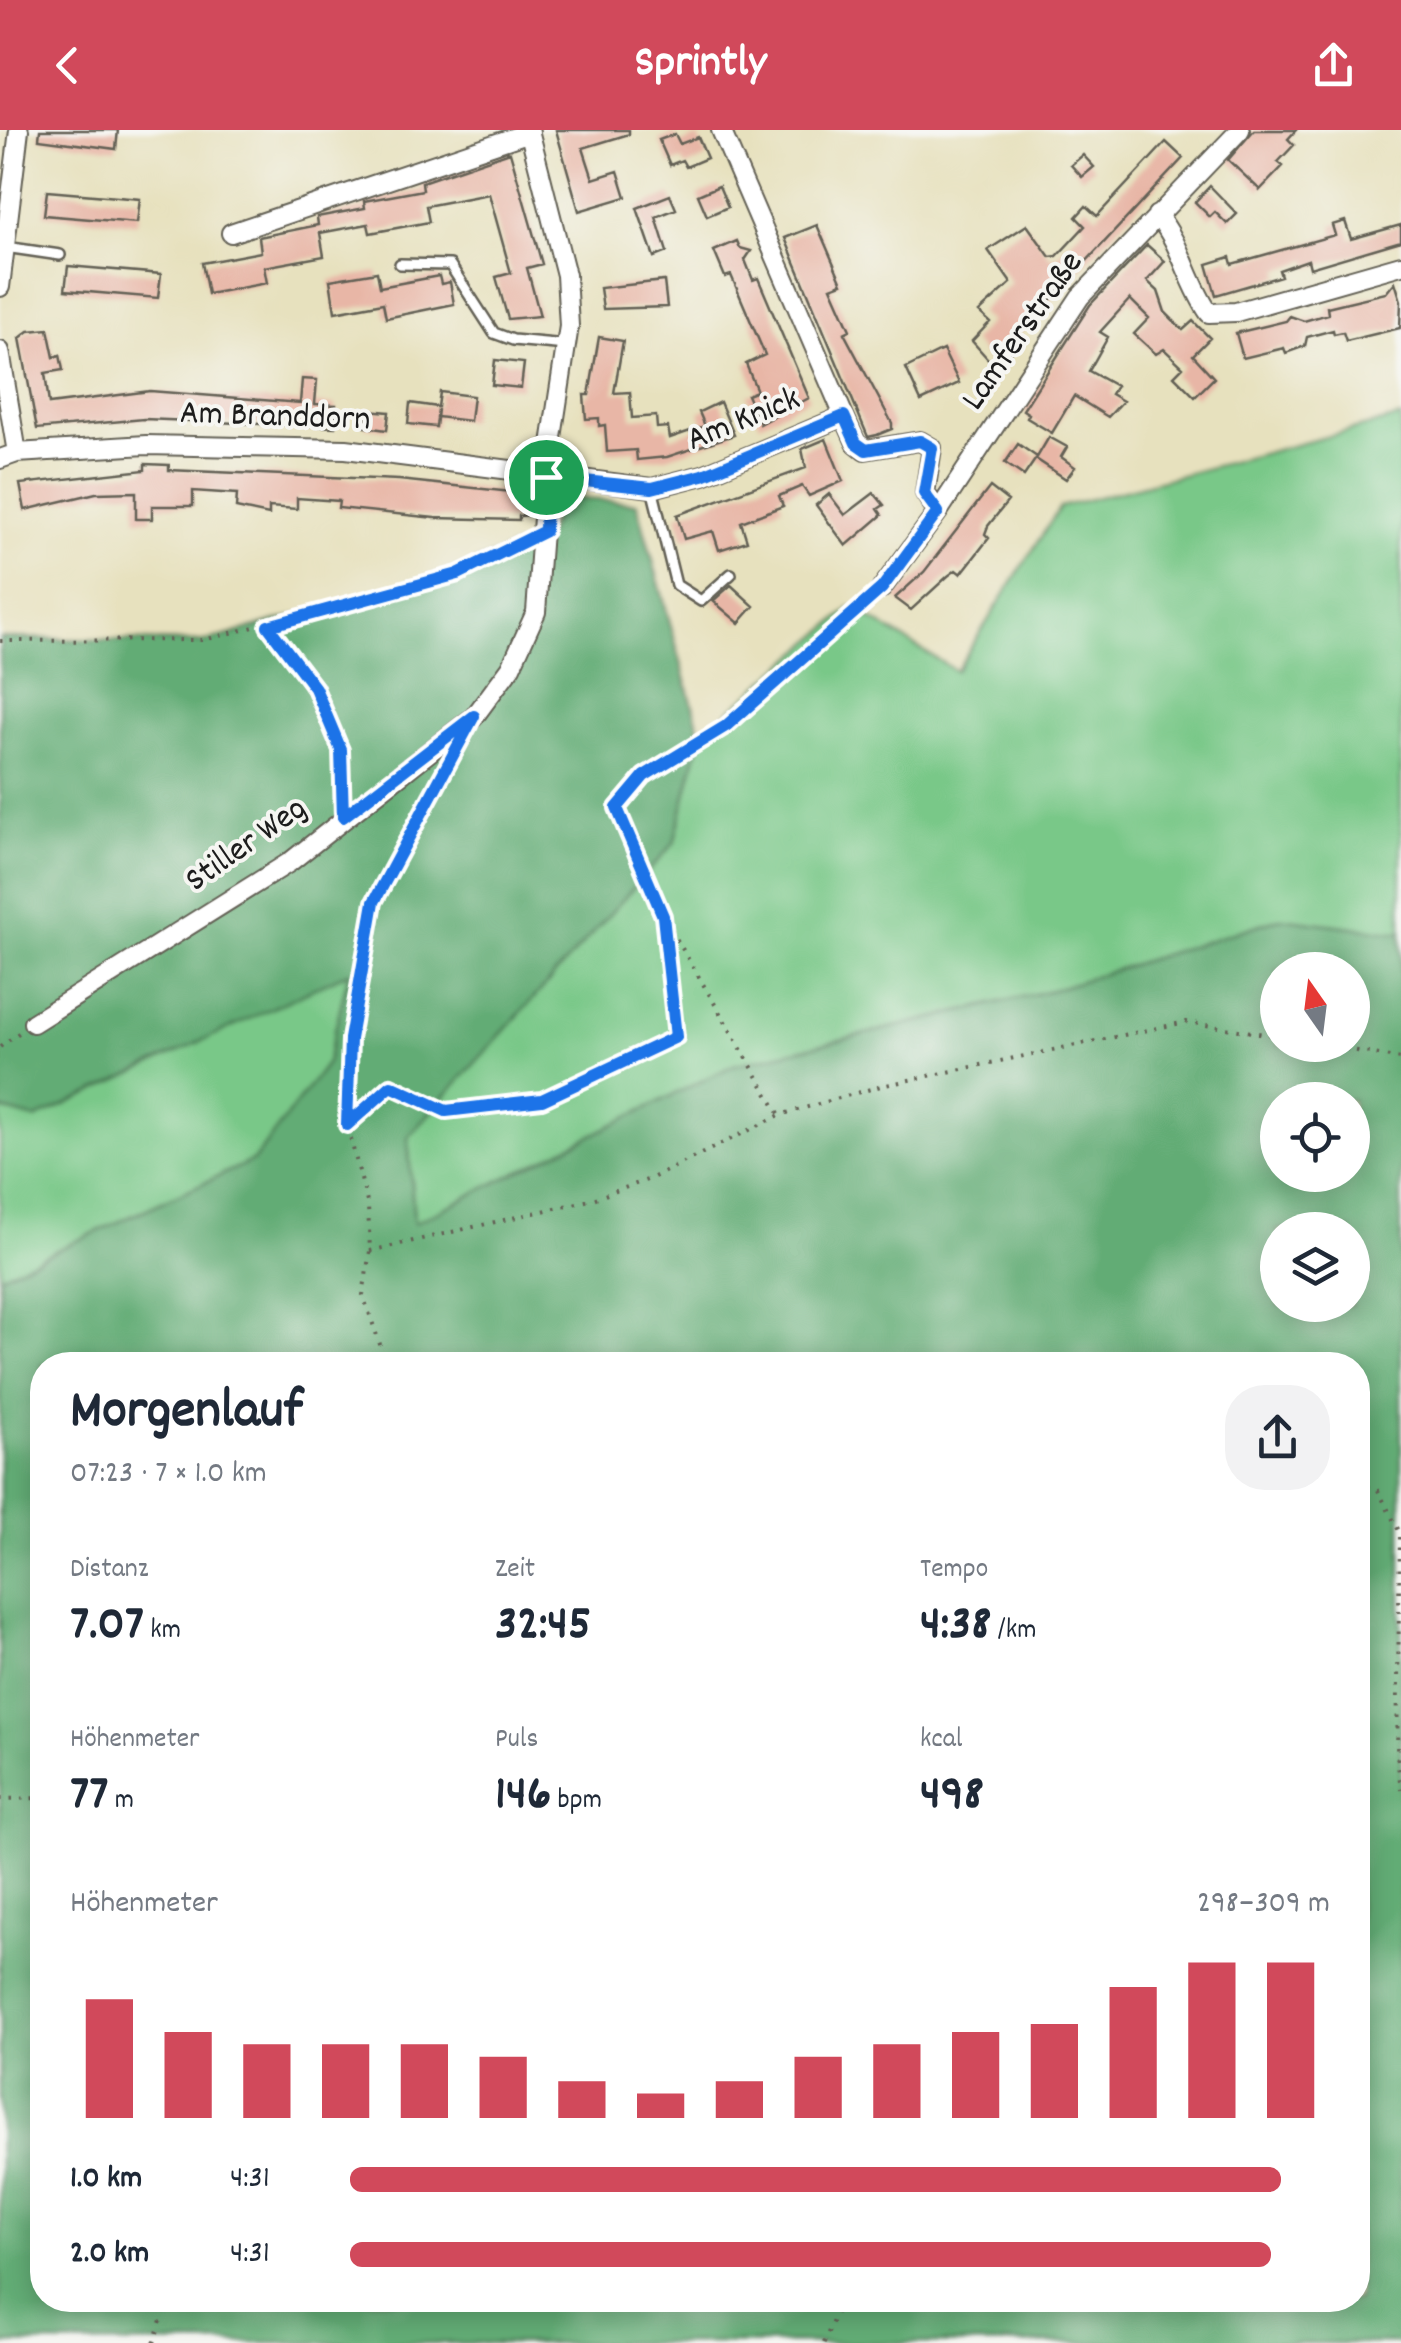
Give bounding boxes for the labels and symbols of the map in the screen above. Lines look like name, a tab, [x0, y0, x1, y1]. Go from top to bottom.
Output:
street label: Lamferstraße	[951, 242, 1097, 422]
street label: Am Knick	[680, 376, 808, 466]
street label: Am Branddorn	[179, 390, 371, 446]
pin	[504, 435, 589, 520]
street label: Stiller Weg	[176, 786, 318, 906]
north arrow	[1260, 952, 1370, 1062]

